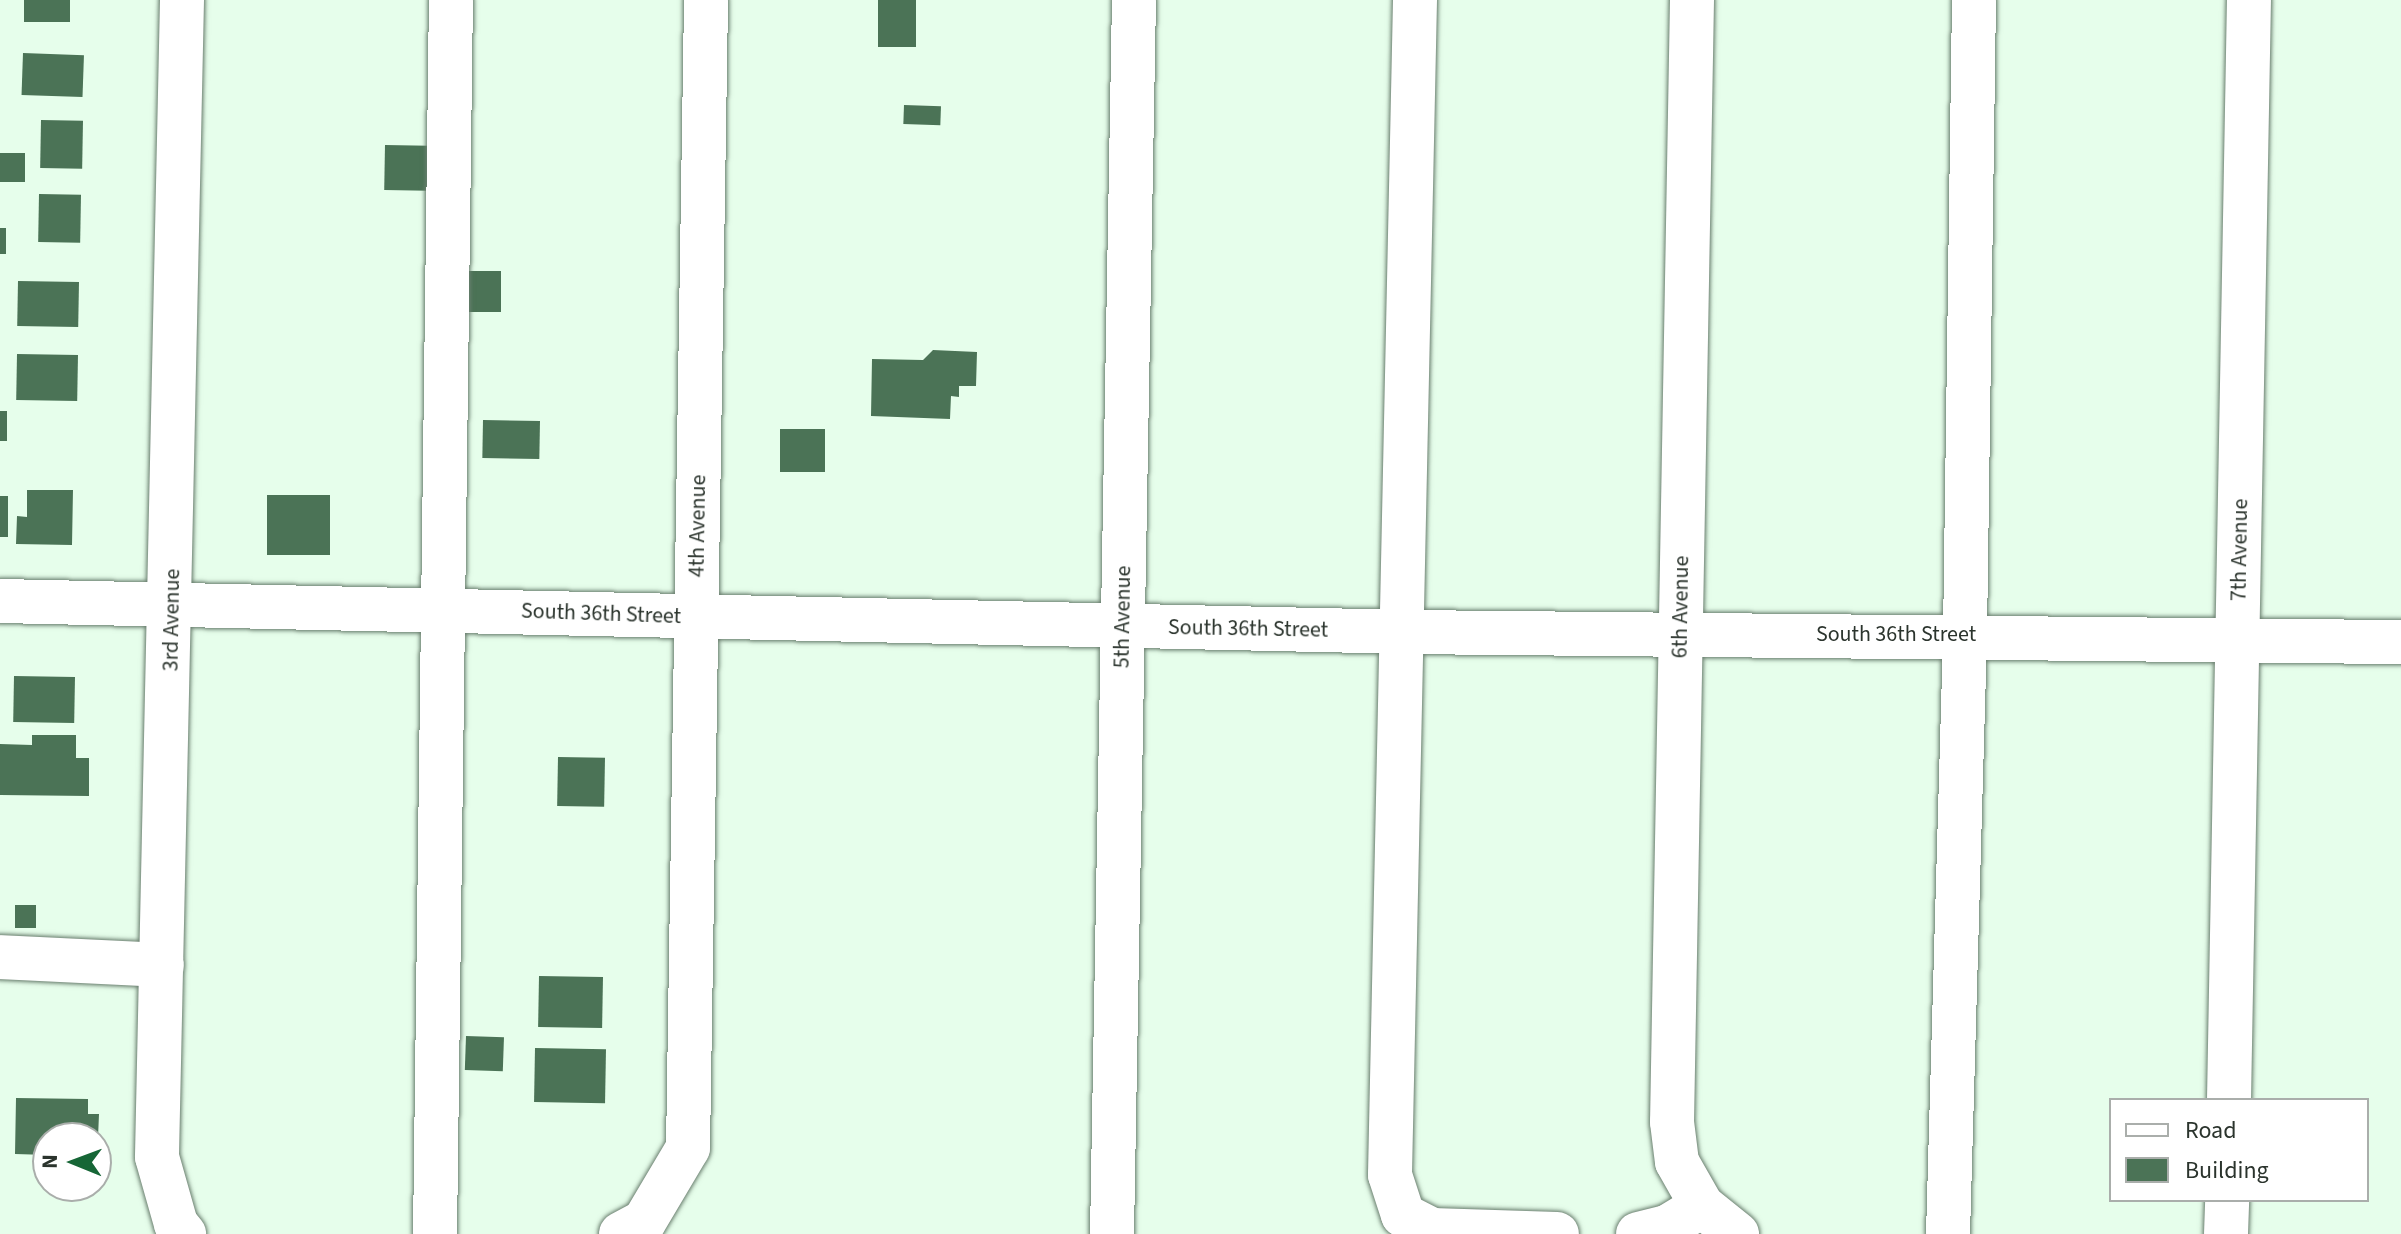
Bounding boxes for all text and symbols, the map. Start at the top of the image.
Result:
street label: 4th Avenue [684,475,712,577]
street label: 7th Avenue [2226,499,2254,601]
street label: 6th Avenue [1667,556,1695,658]
street label: 5th Avenue [1109,566,1137,668]
street label: 3rd Avenue [158,568,186,672]
street label: South 36th Street [520,598,682,630]
street label: South 36th Street [1168,614,1328,644]
street label: South 36th Street [1816,622,1976,648]
legend [2109,1098,2369,1202]
text: Road [2185,1113,2237,1148]
north arrow [32,1122,112,1202]
text: Building [2185,1153,2269,1188]
text: N [34,1154,66,1169]

